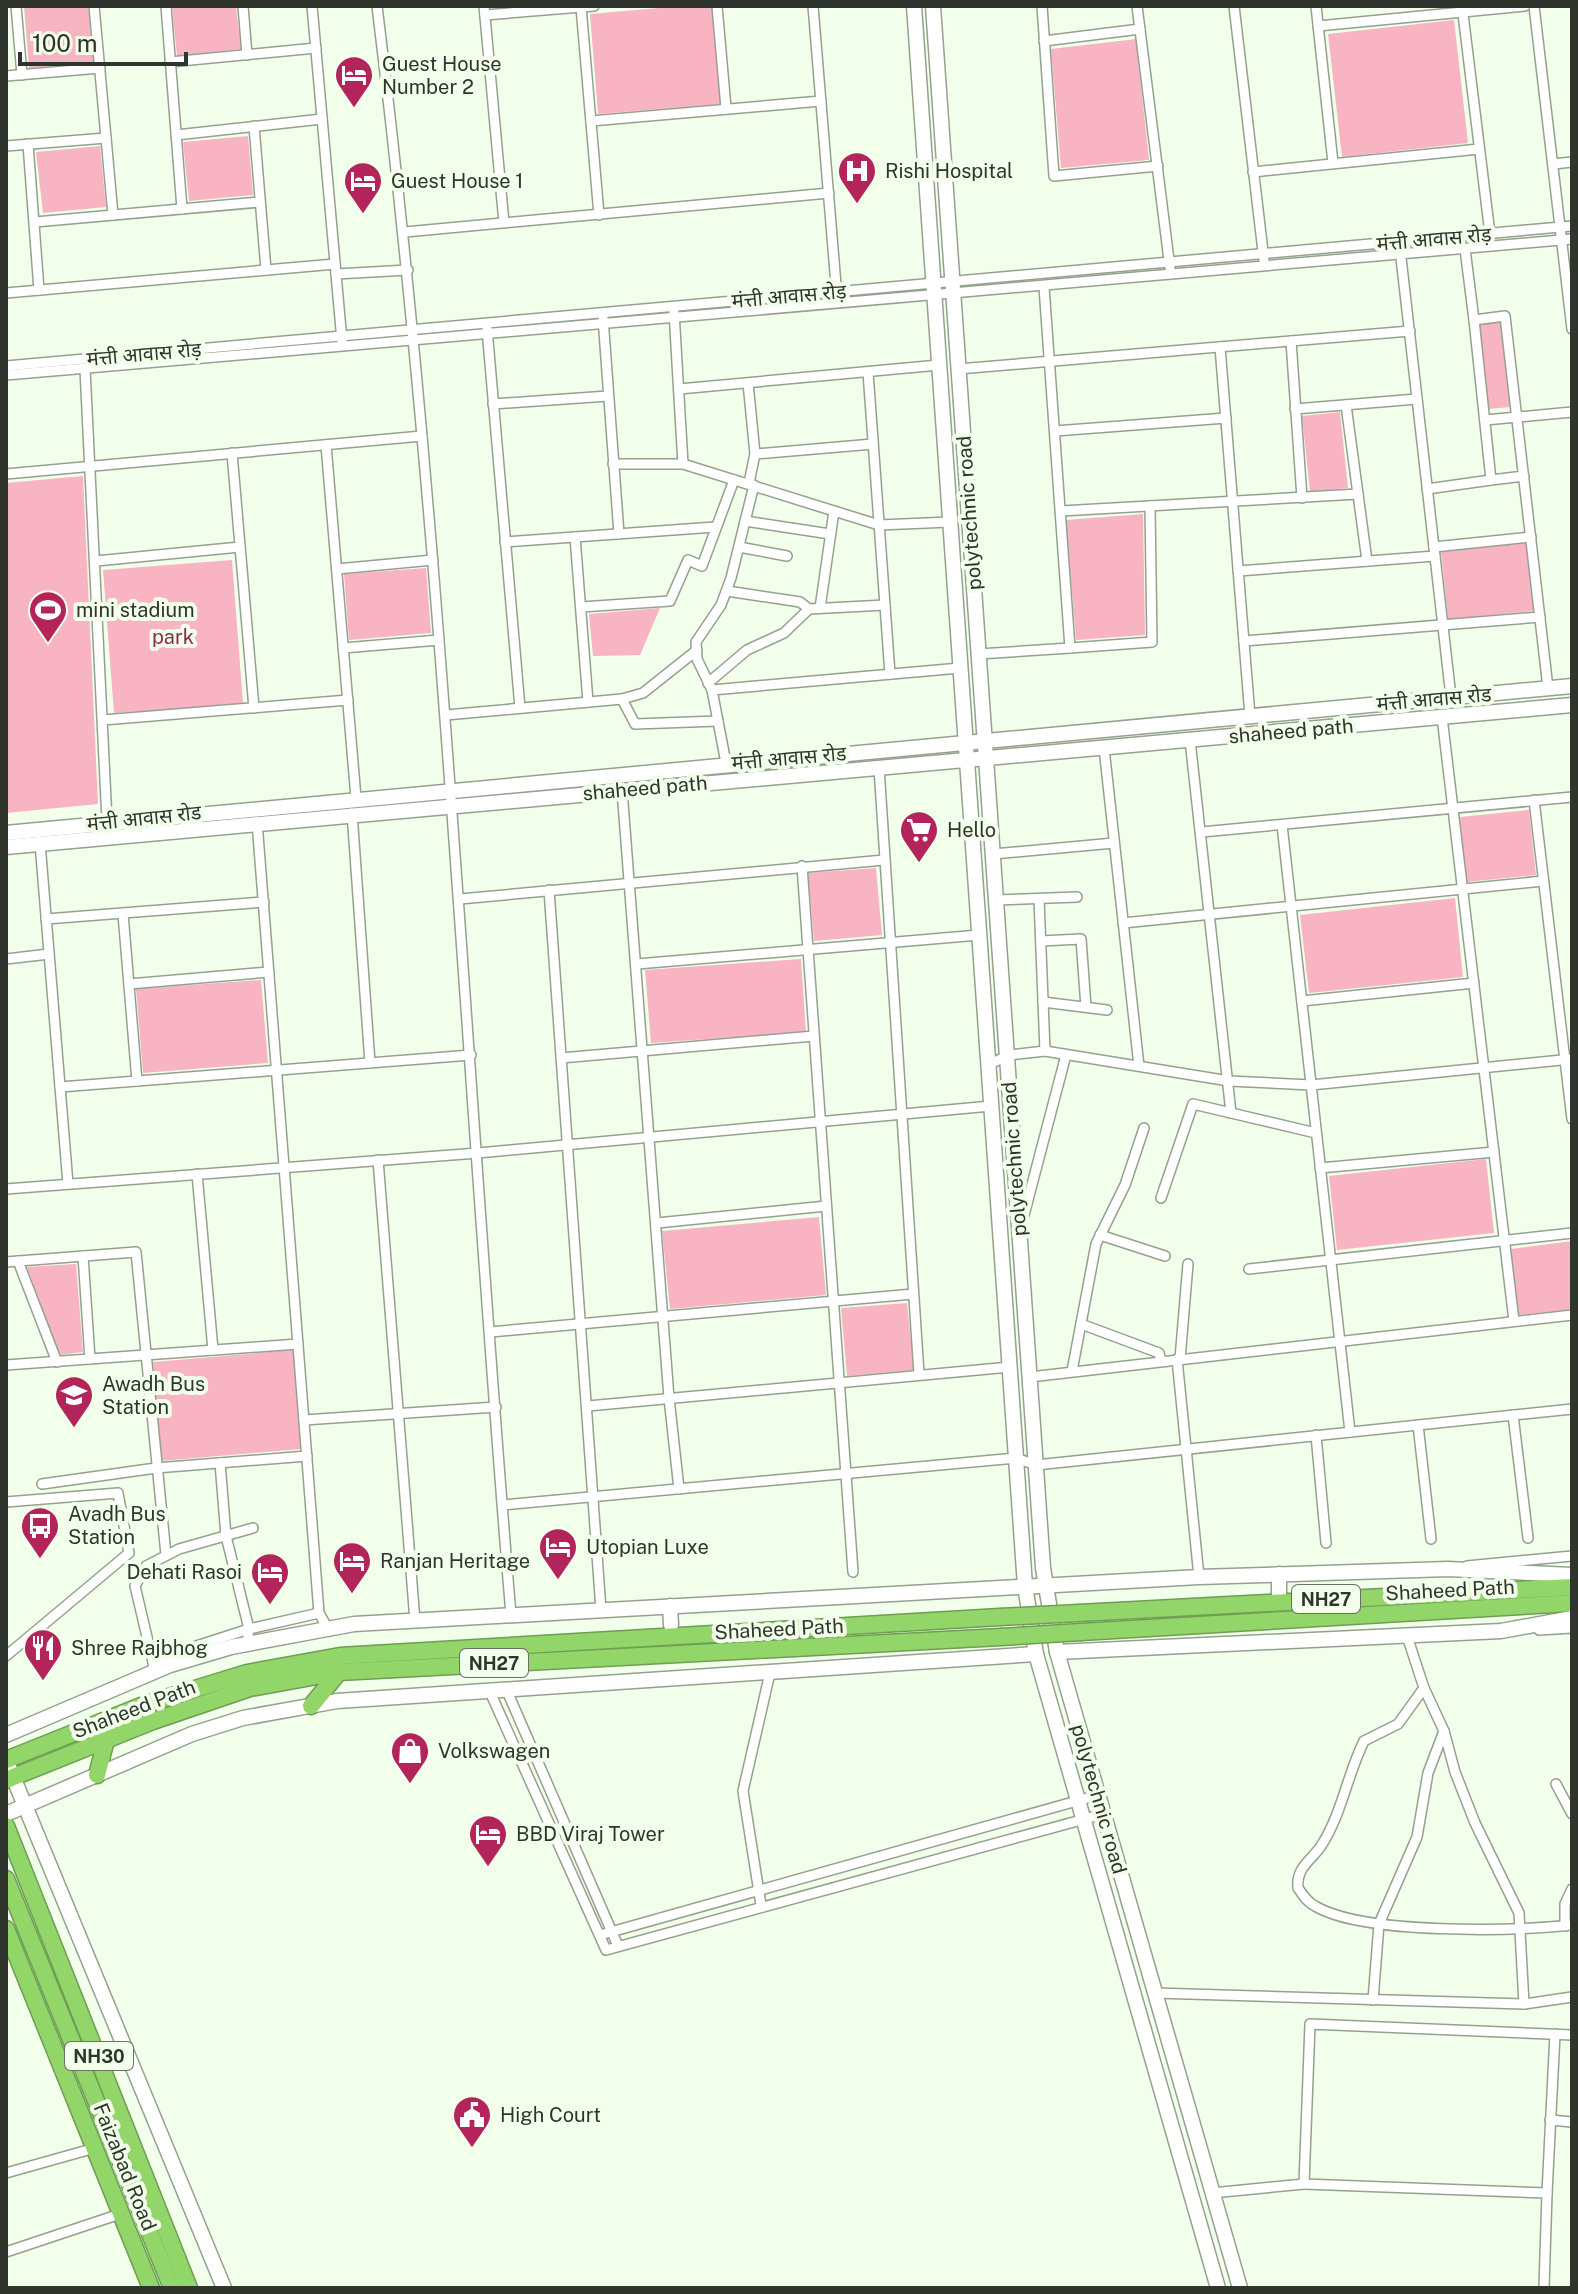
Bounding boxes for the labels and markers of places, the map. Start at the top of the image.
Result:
place label: Guest House Number 2 [382,52,502,99]
hotel icon: Guest House Number 2 [333,54,375,109]
hospital icon: Rishi Hospital [836,150,878,205]
place label: Rishi Hospital [885,159,1013,183]
hotel icon: Guest House 1 [342,160,384,215]
place label: Guest House 1 [391,169,523,193]
sports icon: mini stadium [27,589,69,644]
place label: mini stadium [76,598,194,622]
supermarket icon: Hello [898,809,940,864]
place label: Hello [947,818,996,842]
place label: Awadh Bus Station [102,1372,205,1419]
school or university icon: Awadh Bus Station [53,1374,95,1429]
place label: Avadh Bus Station [68,1502,166,1549]
bus stop icon: Avadh Bus Station [19,1505,61,1560]
hotel icon: Utopian Luxe [537,1526,579,1581]
place label: Utopian Luxe [586,1535,709,1559]
hotel icon: Ranjan Heritage [331,1540,373,1595]
place label: Ranjan Heritage [380,1549,530,1573]
hotel icon: Dehati Rasoi [249,1551,291,1606]
place label: Dehati Rasoi [126,1560,242,1584]
restaurant icon: Shree Rajbhog [22,1627,64,1682]
place label: Shree Rajbhog [71,1636,208,1660]
shop icon: Volkswagen [389,1730,431,1785]
place label: Volkswagen [438,1739,550,1763]
hotel icon: BBD Viraj Tower [467,1813,509,1868]
place label: BBD Viraj Tower [516,1822,665,1846]
public building icon: High Court [451,2094,493,2149]
place label: High Court [500,2103,601,2127]

